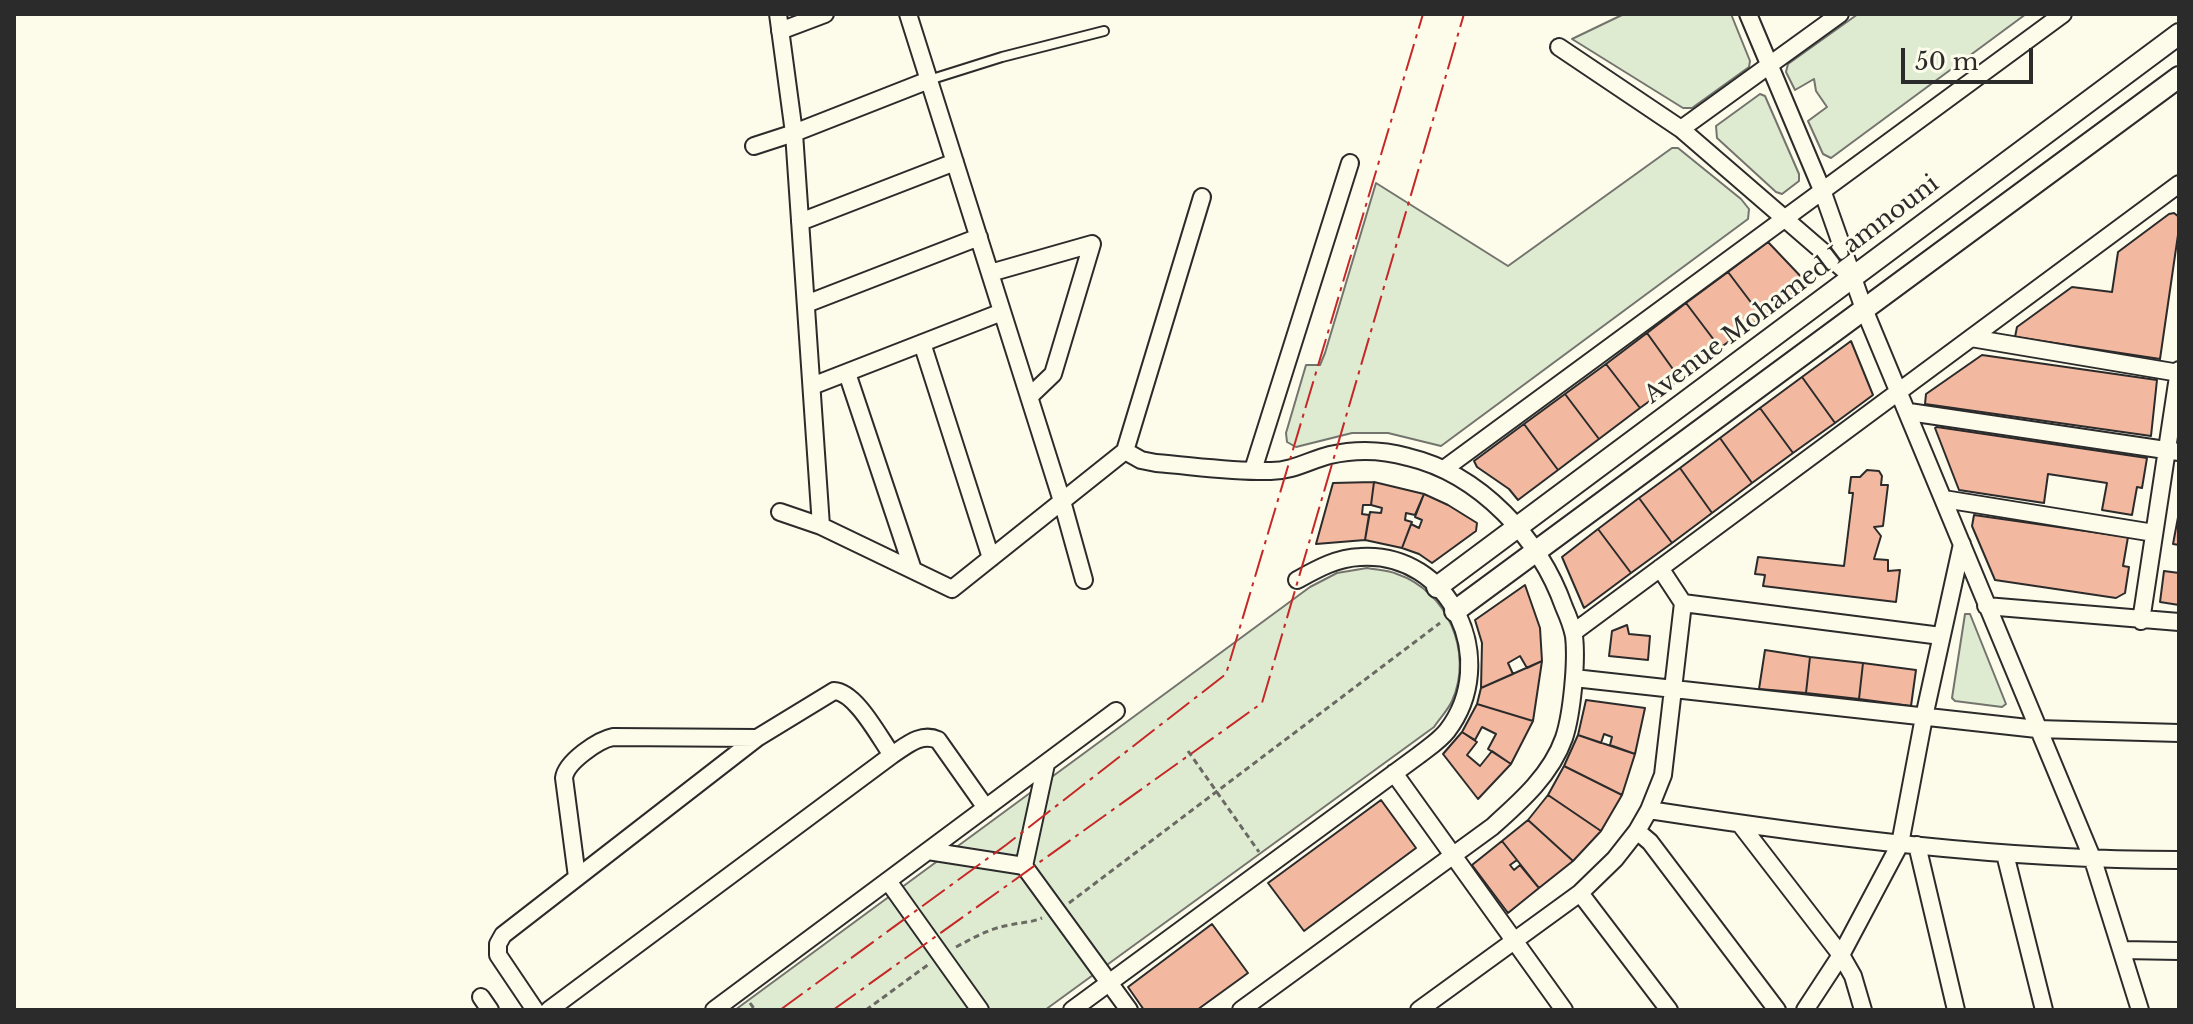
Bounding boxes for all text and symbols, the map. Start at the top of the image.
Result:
scale bar [1905,32,2037,82]
text: 50 m [1915,47,1978,76]
street label: Avenue Mohamed Lamnouni [1639,170,1945,410]

